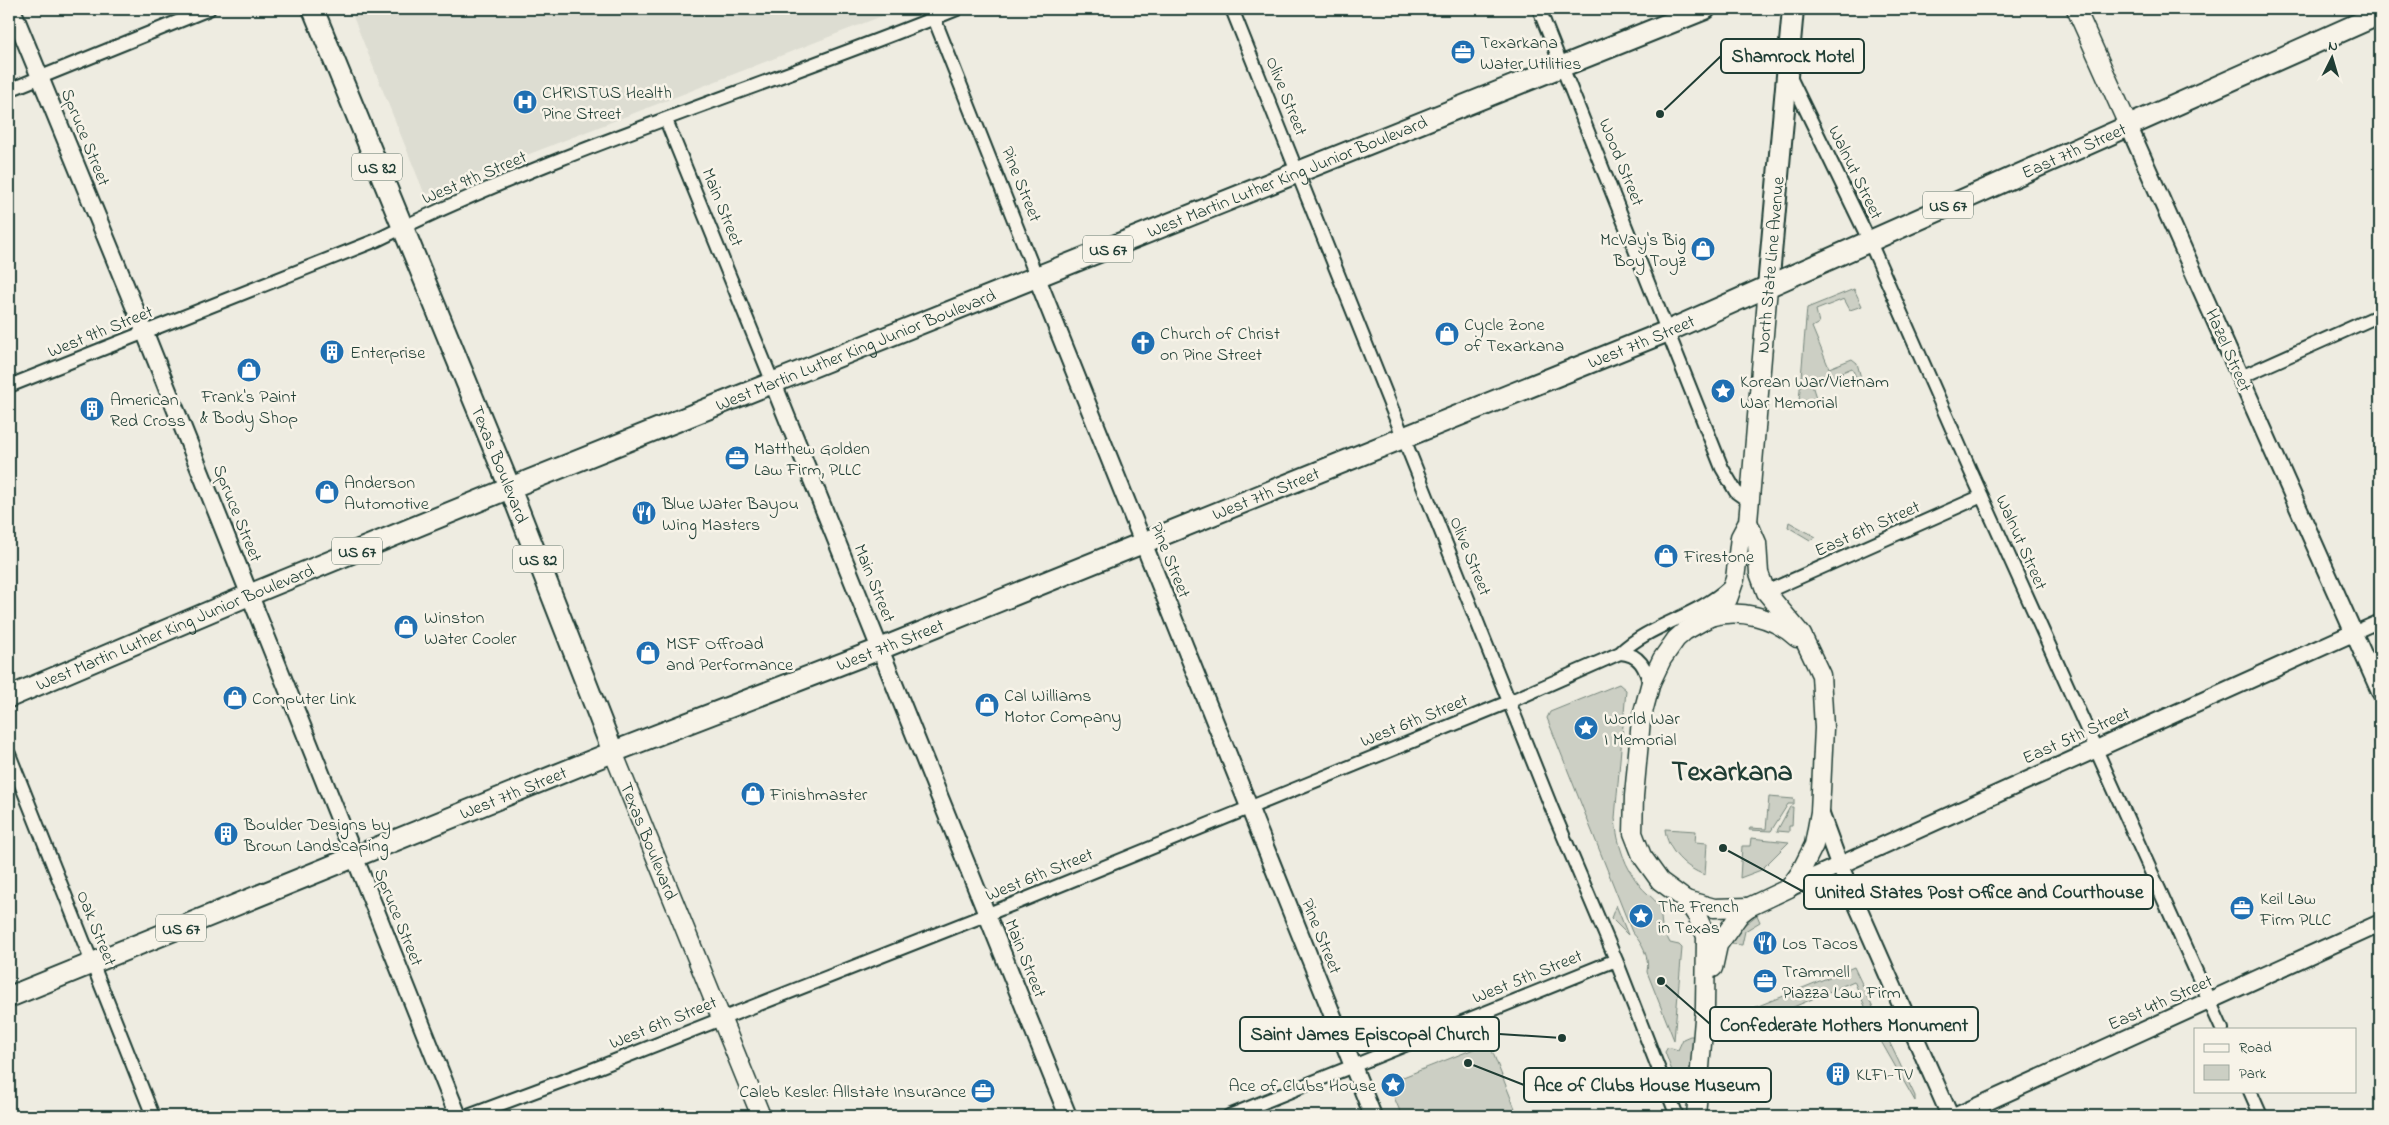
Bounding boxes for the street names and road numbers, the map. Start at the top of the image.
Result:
street label: Olive Street [1257,53,1313,140]
street label: Spruce Street [53,85,116,190]
street label: West Martin Luther King Junior Boulevard [1144,111,1432,246]
street label: Wood Street [1591,115,1650,211]
street label: East 7th Street [2018,117,2131,187]
street label: Walnut Street [1820,121,1888,224]
street label: Pine Street [993,143,1047,226]
street label: West 9th Street [418,145,531,213]
road number: US 82 [352,154,402,180]
street label: Main Street [694,165,749,251]
street label: North State Line Avenue [1751,175,1793,355]
road number: US 67 [1923,192,1973,218]
road number: US 67 [1083,235,1133,262]
street label: West Martin Luther King Junior Boulevard [712,284,1000,419]
street label: West 9th Street [44,300,157,366]
street label: Hazel Street [2197,305,2257,397]
street label: West 7th Street [1585,310,1700,377]
street label: Texas Boulevard [462,402,534,528]
street label: Spruce Street [205,461,268,566]
street label: West 7th Street [1209,462,1324,529]
street label: Walnut Street [1988,491,2053,595]
street label: East 6th Street [1811,495,1925,565]
street label: Olive Street [1441,513,1497,600]
street label: Pine Street [1142,519,1196,602]
road number: US 67 [332,538,382,564]
street label: Main Street [846,541,901,627]
road number: US 82 [513,546,563,572]
street label: West Martin Luther King Junior Boulevard [32,559,319,699]
street label: West 7th Street [833,613,949,679]
street label: West 6th Street [1357,688,1473,755]
street label: East 5th Street [2019,702,2135,772]
street label: West 7th Street [456,761,571,828]
street label: Texas Boulevard [612,779,683,905]
street label: West 6th Street [982,842,1098,909]
street label: Spruce Street [366,865,429,970]
street label: Oak Street [68,887,122,970]
street label: Pine Street [1293,895,1347,978]
road number: US 67 [156,914,206,941]
street label: Main Street [997,916,1052,1002]
street label: West 5th Street [1469,944,1587,1012]
street label: East 4th Street [2104,969,2217,1039]
street label: West 6th Street [606,990,722,1057]

